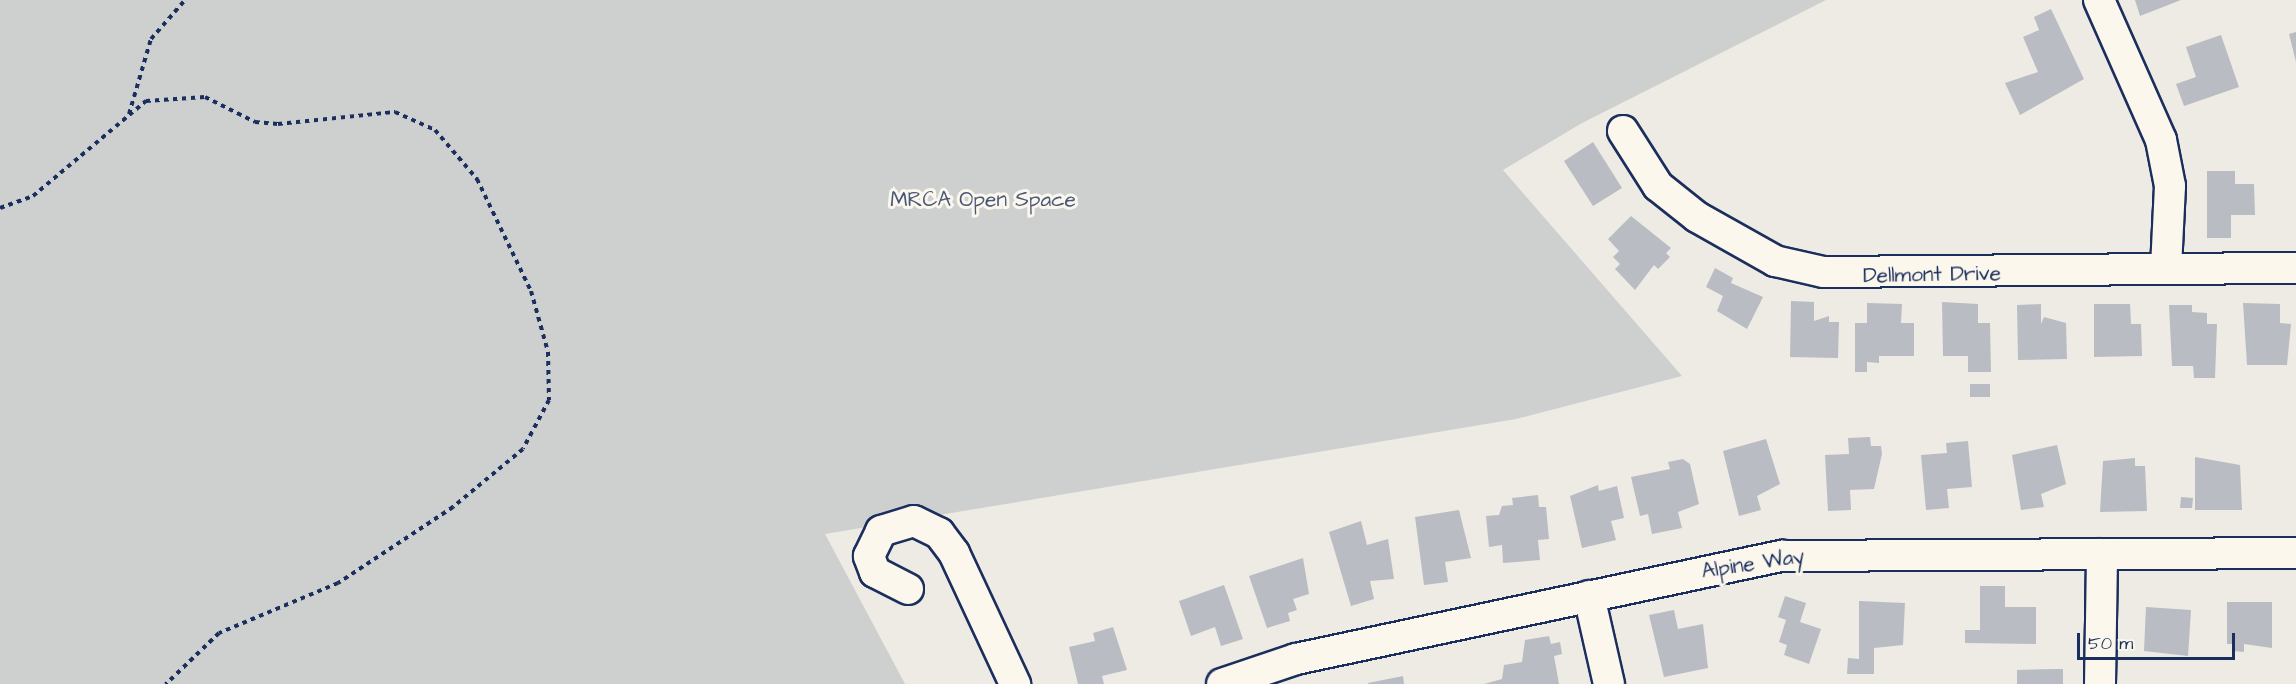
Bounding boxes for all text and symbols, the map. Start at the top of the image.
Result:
park label: MRCA Open Space [890,187,1076,213]
street label: Dellmont Drive [1863,261,2001,289]
street label: Alpine Way [1700,543,1806,585]
scale bar [2080,621,2238,659]
text: 50 m [2088,631,2133,656]

